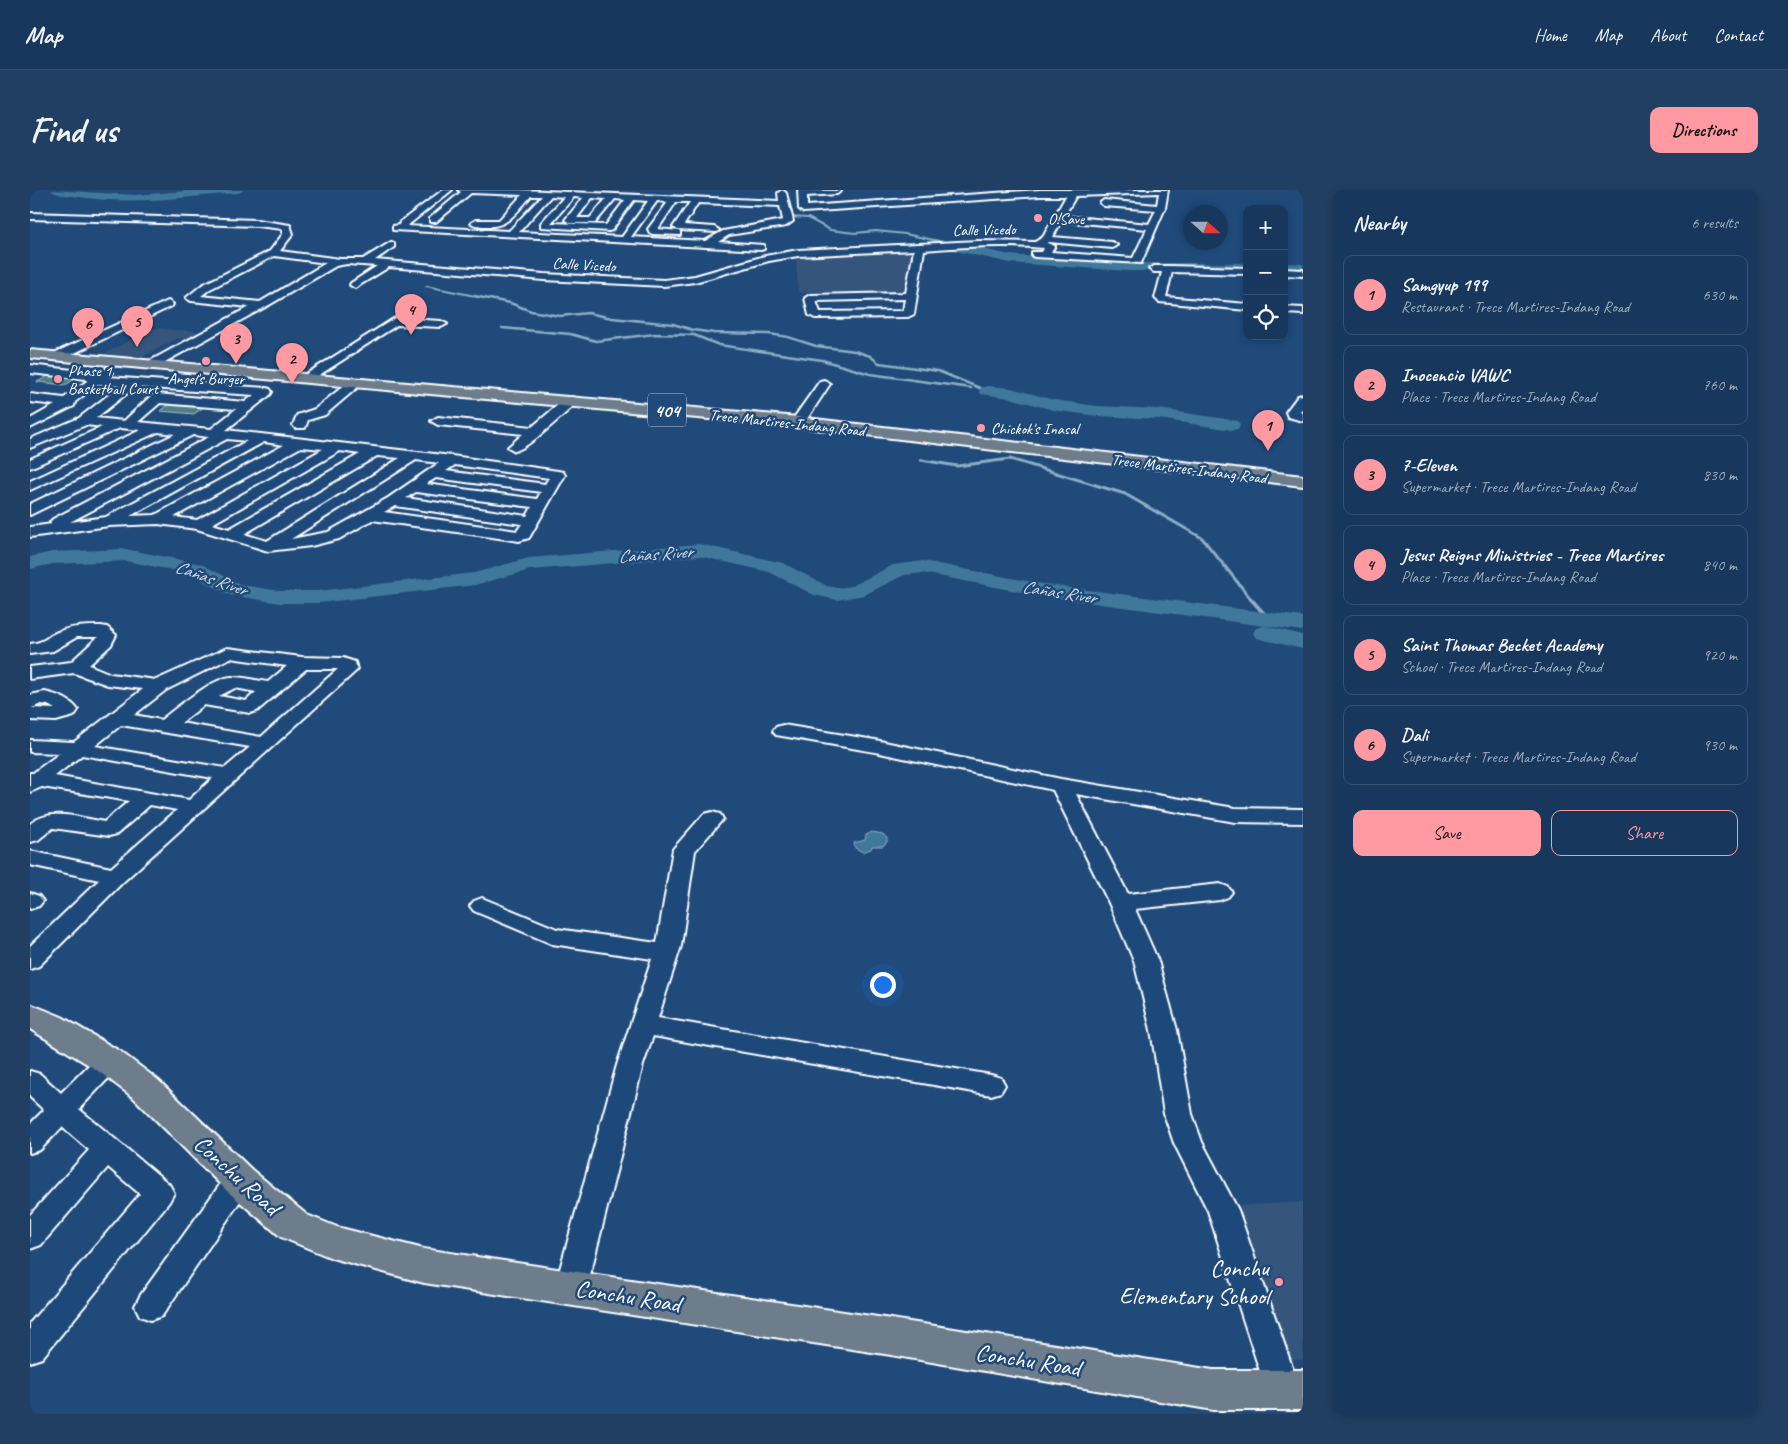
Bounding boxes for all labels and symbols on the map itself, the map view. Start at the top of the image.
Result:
north arrow [1183,205,1228,250]
place label: O!Save [1048,209,1086,229]
marker: O!Save [1032,212,1044,224]
street label: Calle Vicedo [952,219,1018,241]
street label: Calle Vicedo [552,253,618,277]
pin: 4 [395,294,427,335]
pin: 5 [121,306,153,347]
pin: 6 [72,308,104,349]
pin: 3 [220,323,252,364]
pin: 2 [276,343,308,384]
marker: Angel's Burger [200,355,212,367]
place label: Phase 1 Basketball Court [68,361,160,399]
place label: Angel's Burger [168,369,246,389]
marker: Phase 1 Basketball Court [52,373,64,385]
road number: 404 [648,394,686,426]
street label: Trece Martires-Indang Road [708,405,868,441]
pin: 1 [1252,410,1284,451]
place label: Chickok's Inasal [991,419,1082,439]
marker: Chickok's Inasal [975,422,987,434]
street label: Trece Martires-Indang Road [1110,450,1270,489]
water label: Cañas River [617,540,696,568]
water label: Cañas River [172,556,253,602]
water label: Cañas River [1021,575,1101,609]
your location [870,972,896,998]
street label: Conchu Road [188,1129,289,1224]
place label: Conchu Elementary School [1119,1253,1273,1311]
street label: Conchu Road [573,1273,686,1320]
marker: Conchu Elementary School [1273,1276,1285,1288]
street label: Conchu Road [973,1337,1086,1384]

